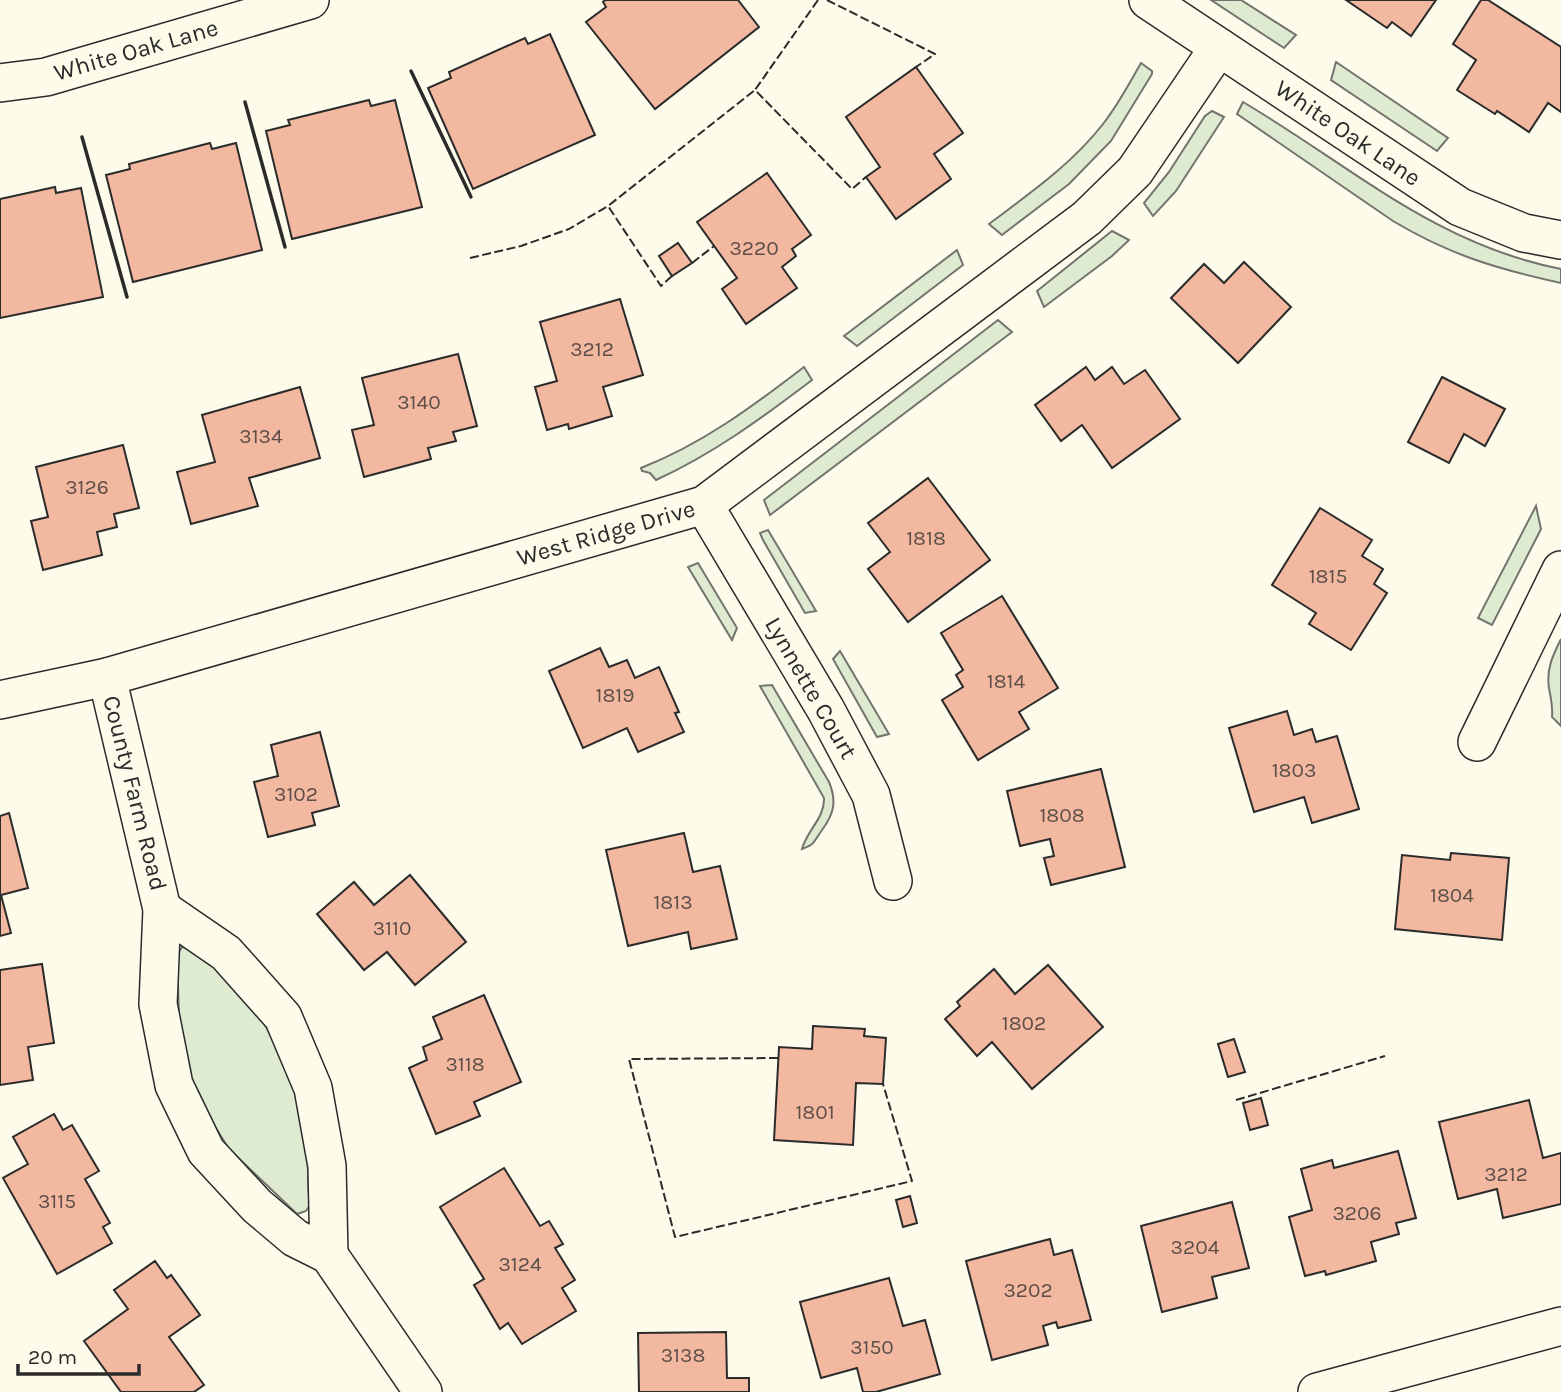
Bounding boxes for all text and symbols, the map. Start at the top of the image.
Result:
street label: White Oak Lane [51,13,221,87]
street label: White Oak Lane [1270,74,1426,192]
house number: 3220 [729,236,779,260]
house number: 3212 [570,337,614,361]
house number: 3140 [397,390,441,414]
house number: 3134 [239,424,283,448]
house number: 3126 [65,475,109,499]
street label: West Ridge Drive [514,494,698,572]
house number: 1818 [906,526,946,550]
house number: 1815 [1309,564,1347,588]
street label: Lynnette Court [759,612,863,764]
house number: 1814 [987,669,1026,693]
house number: 1819 [596,683,634,707]
street label: County Farm Road [97,693,173,893]
house number: 1803 [1272,758,1316,782]
house number: 3102 [274,782,318,806]
house number: 1808 [1039,803,1085,827]
house number: 1804 [1430,883,1474,907]
house number: 1813 [653,890,693,914]
house number: 3110 [373,916,411,940]
house number: 1802 [1002,1011,1046,1035]
house number: 3118 [445,1052,485,1076]
house number: 1801 [795,1100,835,1124]
house number: 3212 [1484,1162,1528,1186]
house number: 3115 [38,1189,76,1213]
house number: 3206 [1332,1201,1382,1225]
house number: 3204 [1171,1235,1220,1259]
house number: 3124 [498,1252,542,1276]
house number: 3202 [1003,1278,1053,1302]
scale bar [18,1332,138,1376]
house number: 3150 [850,1335,894,1359]
house number: 3138 [661,1343,705,1367]
text: 20 m [28,1345,77,1369]

